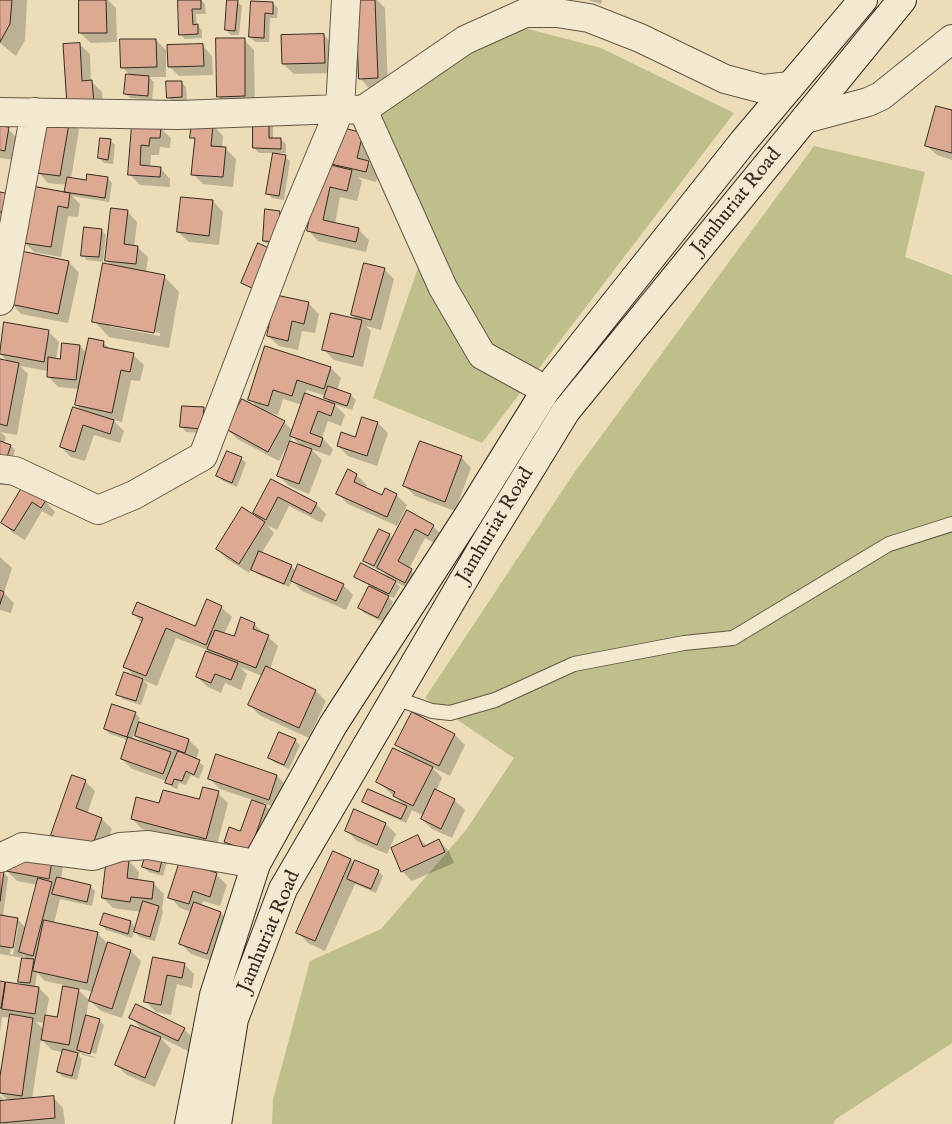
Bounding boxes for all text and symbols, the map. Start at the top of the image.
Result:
street label: Jamhuriat Road [687,144,787,260]
street label: Jamhuriat Road [452,464,540,588]
street label: Jamhuriat Road [233,867,307,997]

